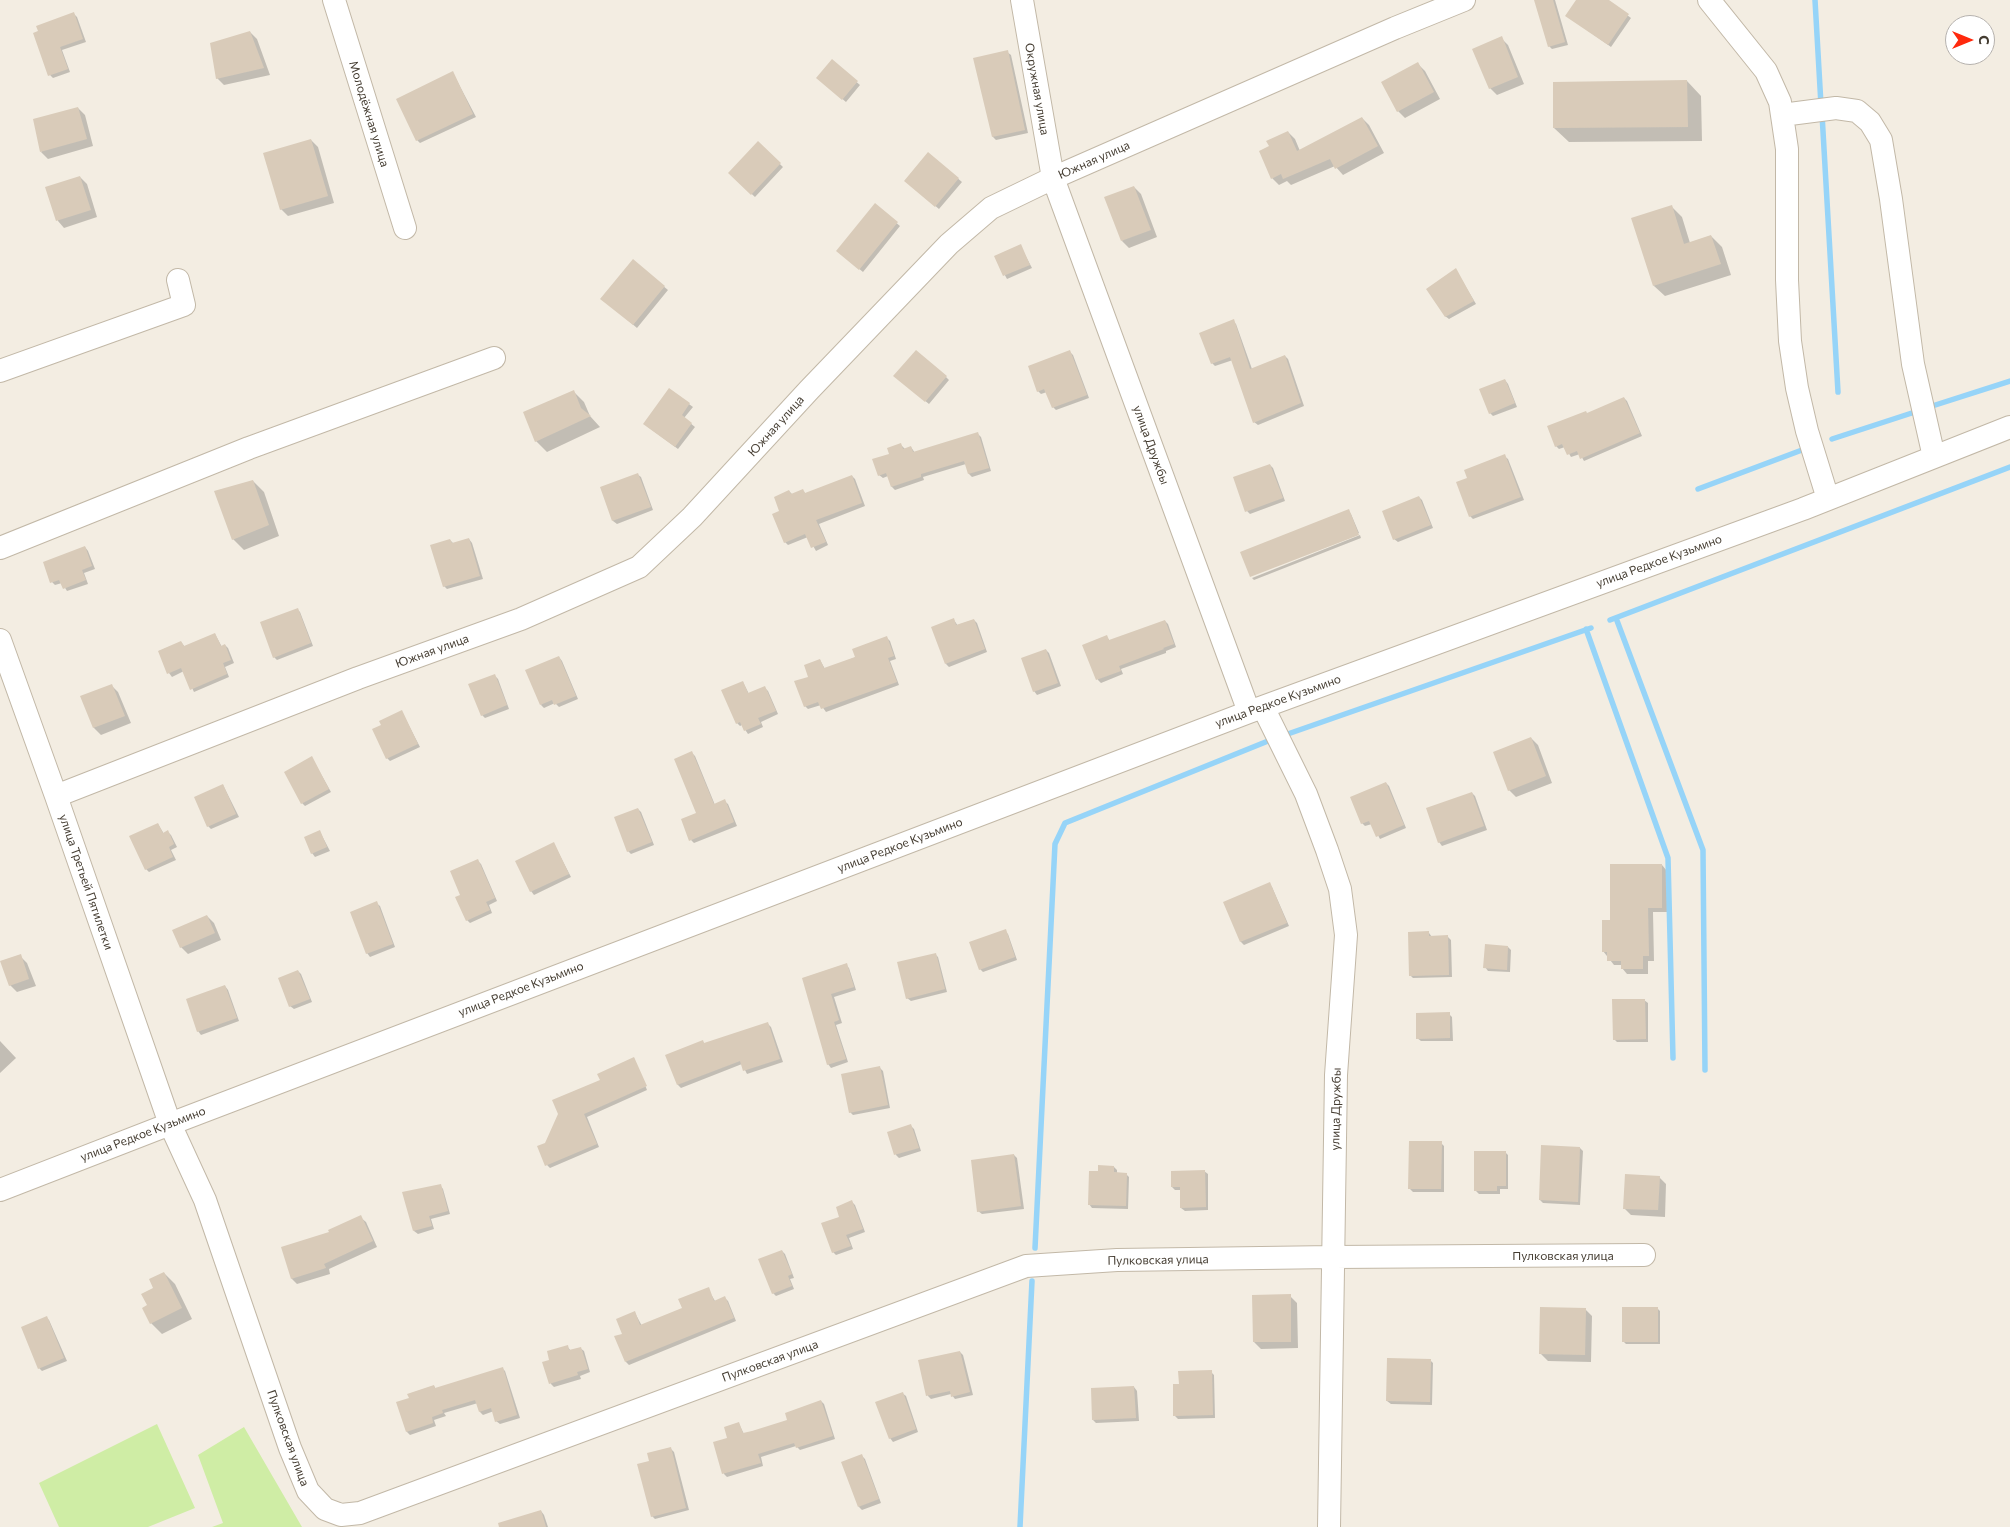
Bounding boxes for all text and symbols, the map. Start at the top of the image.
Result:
north arrow [1945,15,1995,65]
text: С [1976,35,1993,45]
street label: Окружная улица [1022,42,1052,136]
street label: Молодёжная улица [346,59,392,169]
street label: Южная улица [1056,138,1132,182]
street label: Южная улица [745,393,807,459]
street label: улица Дружбы [1130,404,1172,486]
street label: улица Редкое Кузьмино [1594,531,1724,591]
street label: Южная улица [393,631,471,671]
street label: улица Редкое Кузьмино [1213,671,1343,731]
street label: улица Третьей Пятилетки [56,812,116,952]
street label: улица Редкое Кузьмино [835,814,965,876]
street label: улица Редкое Кузьмино [456,958,586,1020]
street label: улица Дружбы [1328,1067,1344,1151]
street label: улица Редкое Кузьмино [78,1103,208,1165]
street label: Пулковская улица [1512,1249,1614,1263]
street label: Пулковская улица [1107,1252,1209,1268]
street label: Пулковская улица [720,1337,820,1385]
street label: Пулковская улица [264,1388,312,1488]

